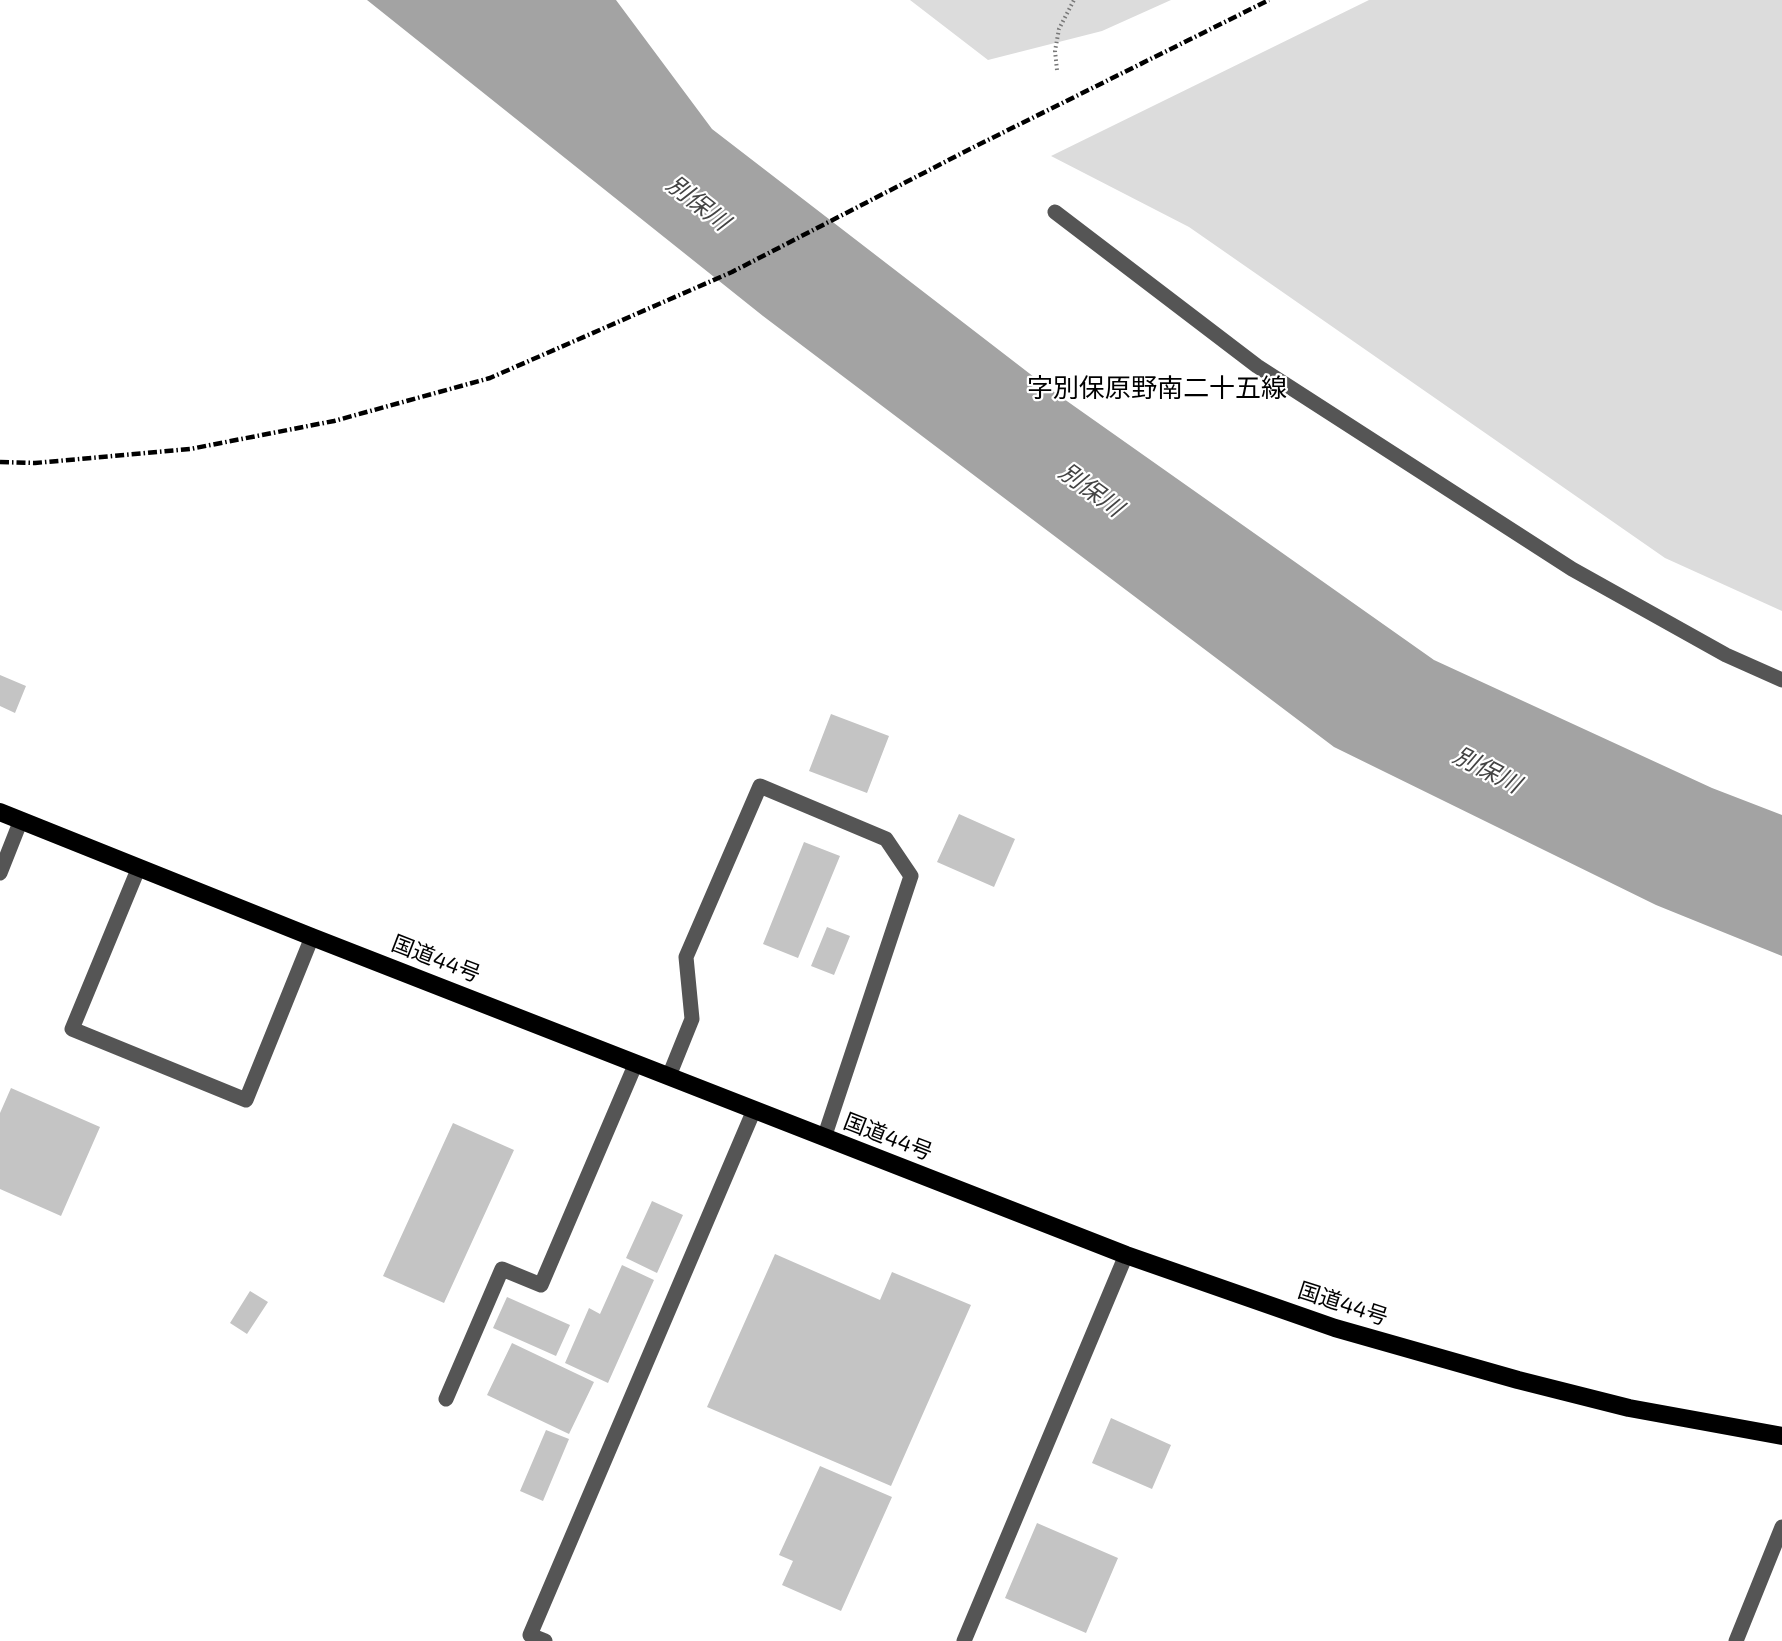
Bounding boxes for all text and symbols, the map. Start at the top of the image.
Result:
water label: 別保川 [661,169,735,237]
district label: 字別保原野南二十五線 [1027,372,1287,404]
water label: 別保川 [1053,457,1129,523]
water label: 別保川 [1448,741,1526,799]
street label: 国道44号 [388,930,484,988]
street label: 国道44号 [840,1108,936,1166]
street label: 国道44号 [1295,1277,1391,1331]

